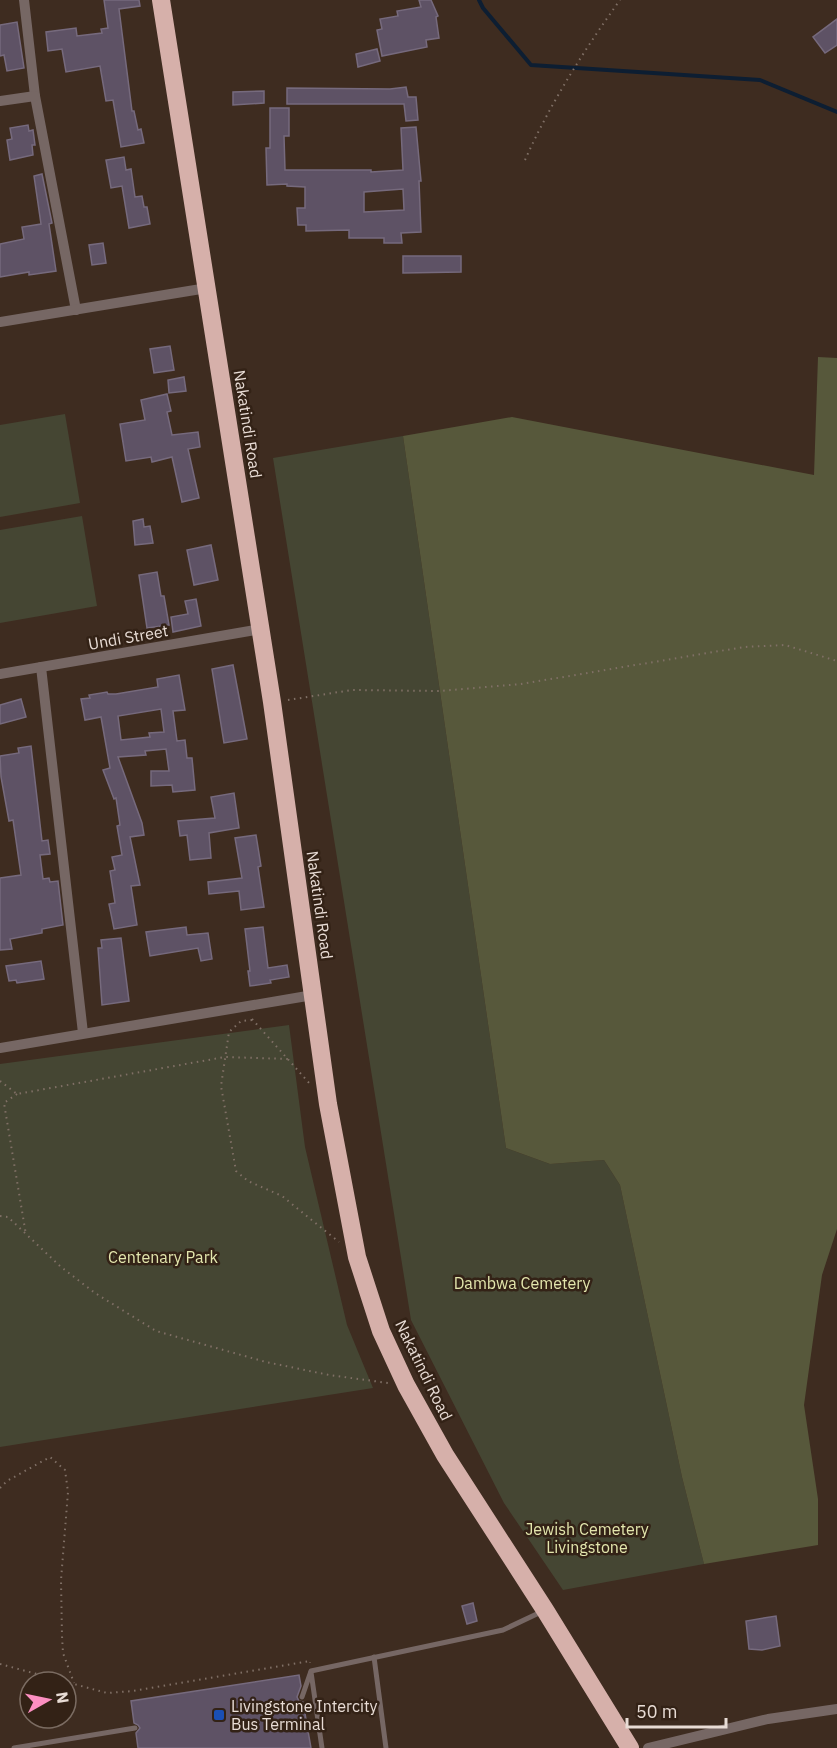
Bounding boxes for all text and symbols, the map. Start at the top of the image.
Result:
street label: Nakatindi Road [230,368,266,480]
street label: Undi Street [86,620,170,654]
street label: Nakatindi Road [302,849,338,961]
park label: Centenary Park [108,1247,219,1267]
park label: Dambwa Cemetery [454,1273,590,1293]
street label: Nakatindi Road [391,1316,457,1424]
park label: Jewish Cemetery Livingstone [525,1519,649,1557]
north arrow [18,1670,78,1730]
text: N [52,1690,74,1705]
scale bar [627,1691,726,1729]
place label: Livingstone Intercity Bus Terminal [231,1696,378,1734]
text: 50 m [636,1700,678,1723]
marker: Livingstone Intercity Bus Terminal [212,1708,226,1722]

